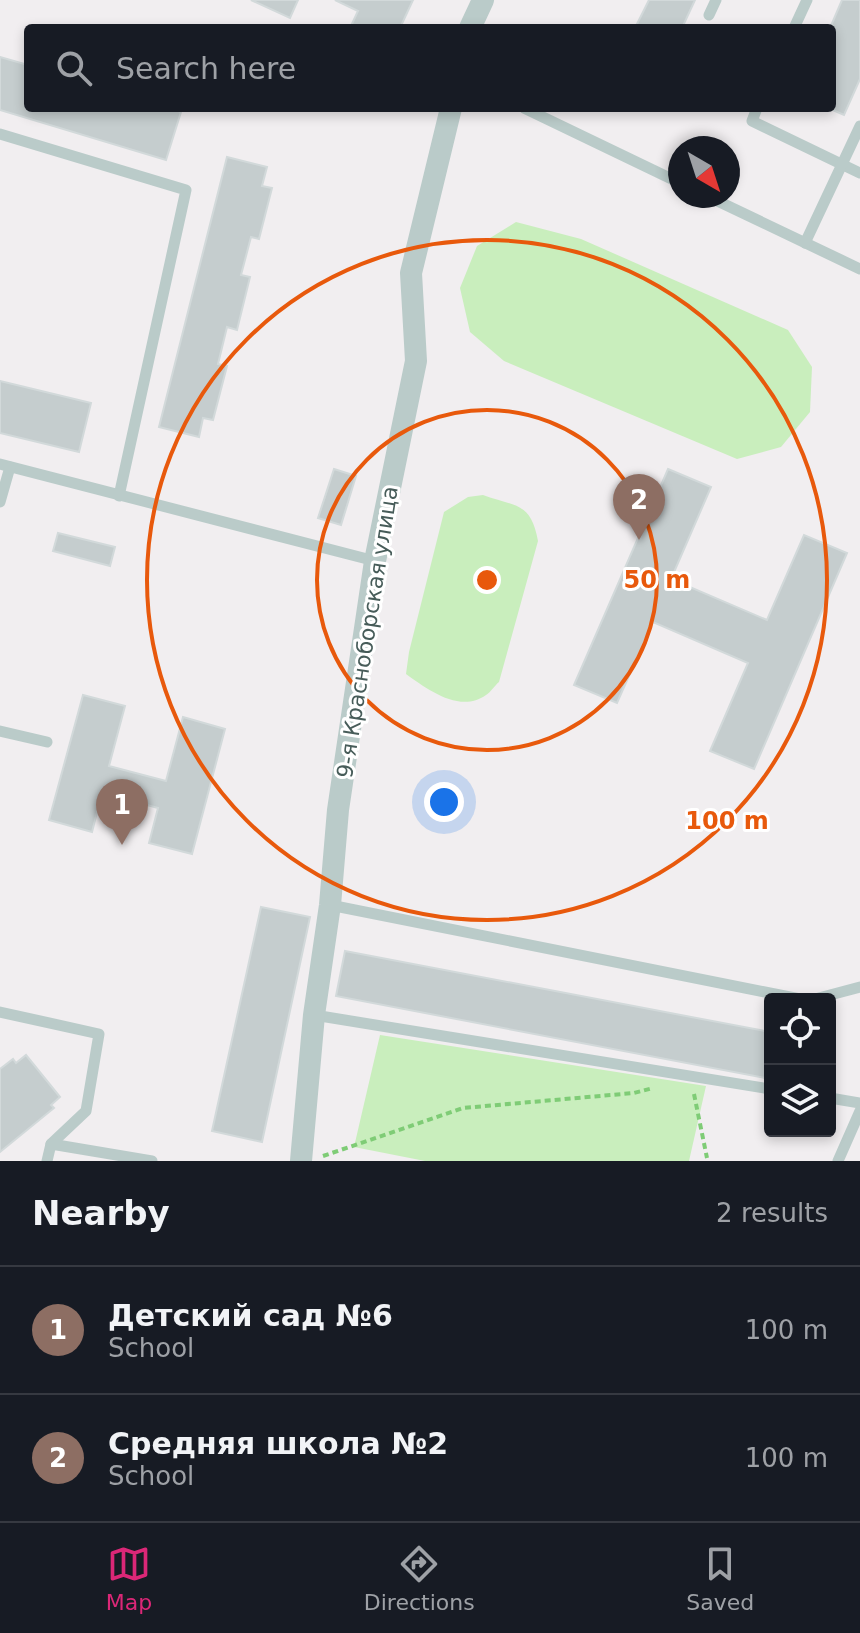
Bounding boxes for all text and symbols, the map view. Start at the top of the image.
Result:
search box [24,24,836,112]
icon: search [52,46,96,90]
text: Search here [116,51,296,86]
north arrow [668,136,740,208]
pin: 2 [613,474,665,540]
street label: 9-я Красноборская улица [332,484,403,780]
centre of rings [473,566,501,594]
text: 50 m [624,566,690,594]
pin: 1 [96,779,148,845]
your location [424,782,464,822]
text: 100 m [685,807,769,835]
map controls [764,993,836,1137]
button: locate [764,993,836,1065]
button: layers [764,1065,836,1137]
text: Nearby [32,1193,170,1233]
text: 2 results [716,1198,828,1228]
text: Детский сад №6 [108,1298,393,1333]
text: 1 [49,1315,67,1345]
text: 100 m [745,1315,828,1345]
text: School [108,1333,194,1363]
text: Средняя школа №2 [108,1426,448,1461]
text: 2 [49,1443,67,1473]
text: 100 m [745,1443,828,1473]
text: School [108,1461,194,1491]
tab: Map [106,1542,152,1615]
tab: Directions [364,1542,475,1615]
tab: Saved [686,1542,754,1615]

